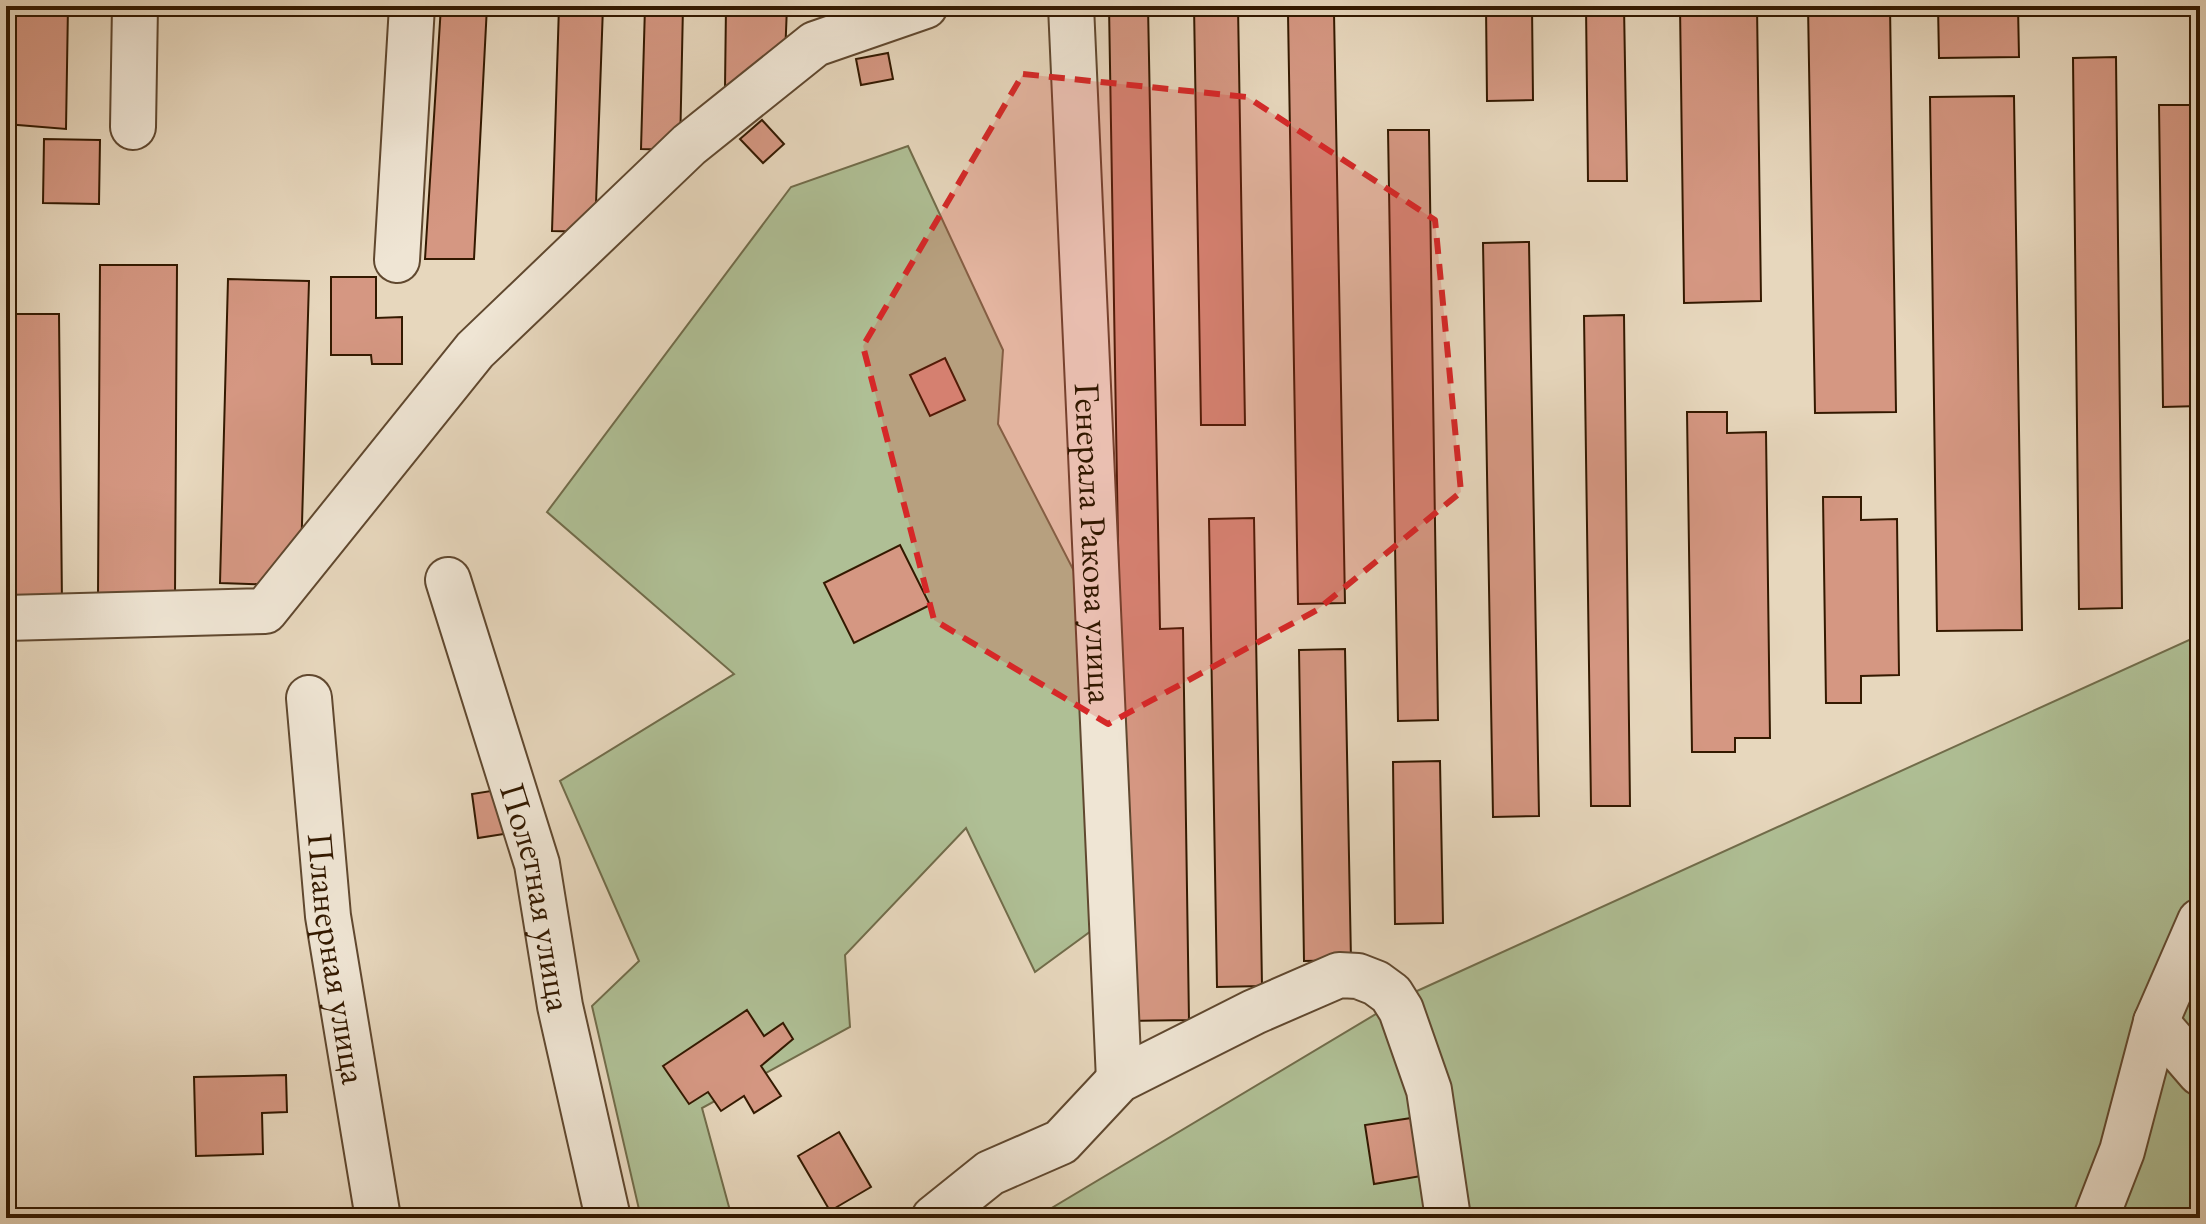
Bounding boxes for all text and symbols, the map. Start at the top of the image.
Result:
street label: Генерала Ракова улица [1064,382,1126,706]
street label: Полетная улица [489,777,584,1016]
street label: Планерная улица [297,831,379,1088]

